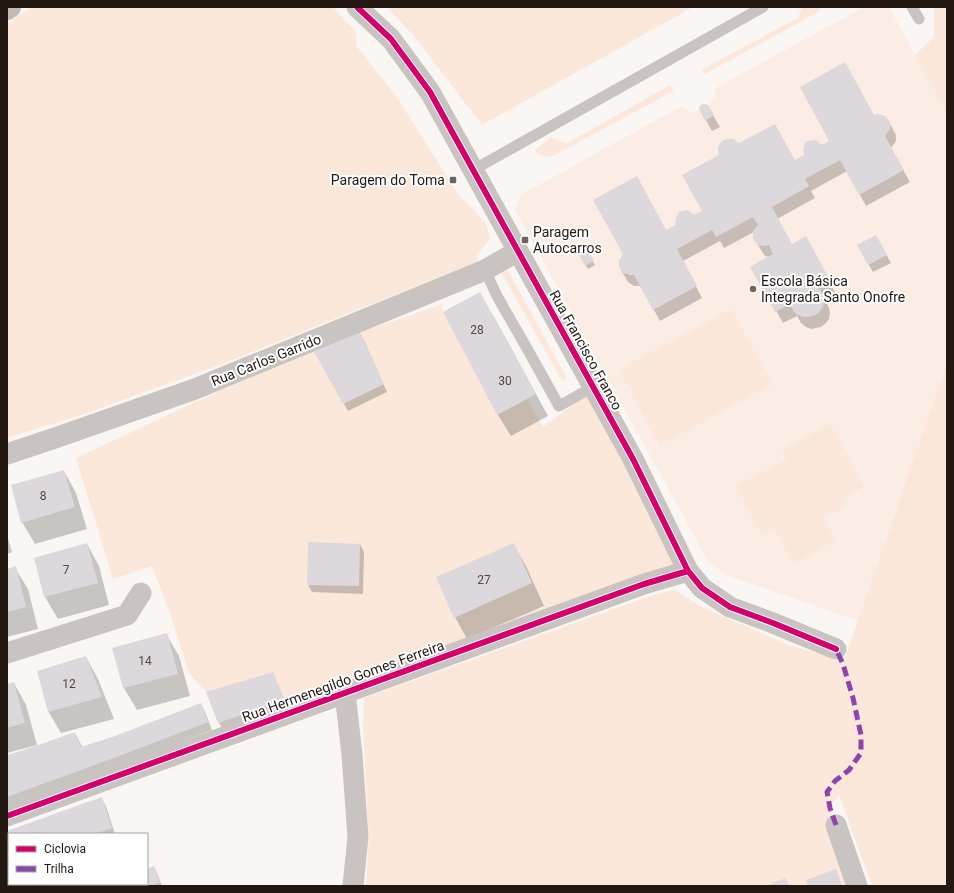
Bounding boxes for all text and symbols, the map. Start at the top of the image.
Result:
place label: Paragem do Toma [331,172,445,188]
marker: Paragem do Toma [448,175,458,185]
place label: Paragem Autocarros [533,224,602,256]
marker: Paragem Autocarros [520,235,530,245]
place label: Escola Básica Integrada Santo Onofre [761,273,905,305]
marker: Escola Básica Integrada Santo Onofre [748,284,758,294]
street label: Rua Francisco Franco [546,287,626,413]
house number: 28 [470,323,484,337]
street label: Rua Carlos Garrido [209,331,323,389]
house number: 30 [498,374,512,388]
house number: 8 [40,489,47,503]
house number: 7 [63,563,70,577]
house number: 27 [477,573,491,587]
street label: Rua Hermenegildo Gomes Ferreira [240,637,446,725]
house number: 14 [138,654,152,668]
house number: 12 [62,677,76,691]
legend [8,833,148,885]
text: Ciclovia [44,842,86,856]
text: Trilha [44,862,74,876]

